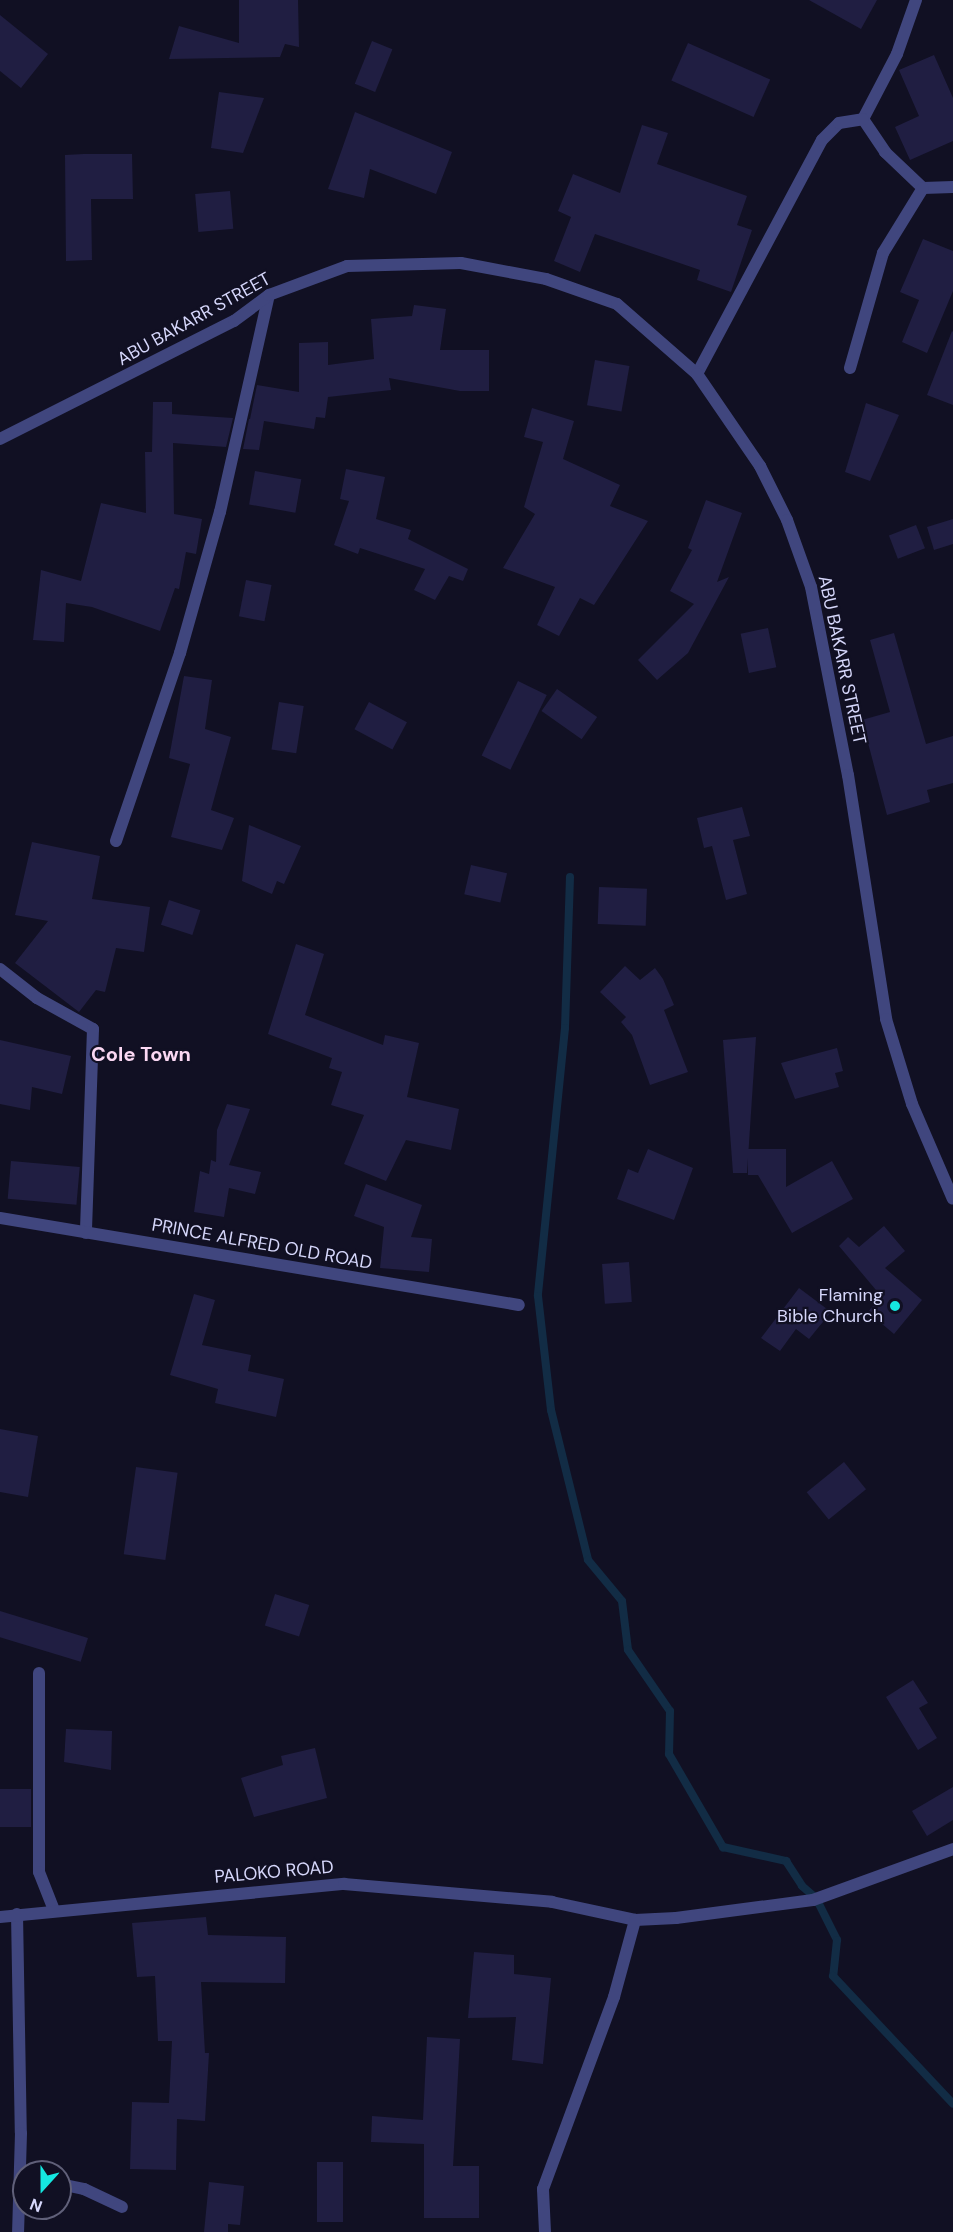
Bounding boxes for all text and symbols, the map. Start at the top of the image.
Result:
street label: ABU BAKARR STREET [114,268,274,370]
street label: ABU BAKARR STREET [814,574,870,746]
district label: Cole Town [91,1042,191,1066]
street label: PRINCE ALFRED OLD ROAD [150,1214,374,1274]
place label: Flaming Bible Church [777,1285,883,1328]
marker: Flaming Bible Church [888,1299,902,1313]
street label: PALOKO ROAD [213,1856,335,1888]
north arrow [12,2160,72,2220]
text: N [27,2194,45,2217]

